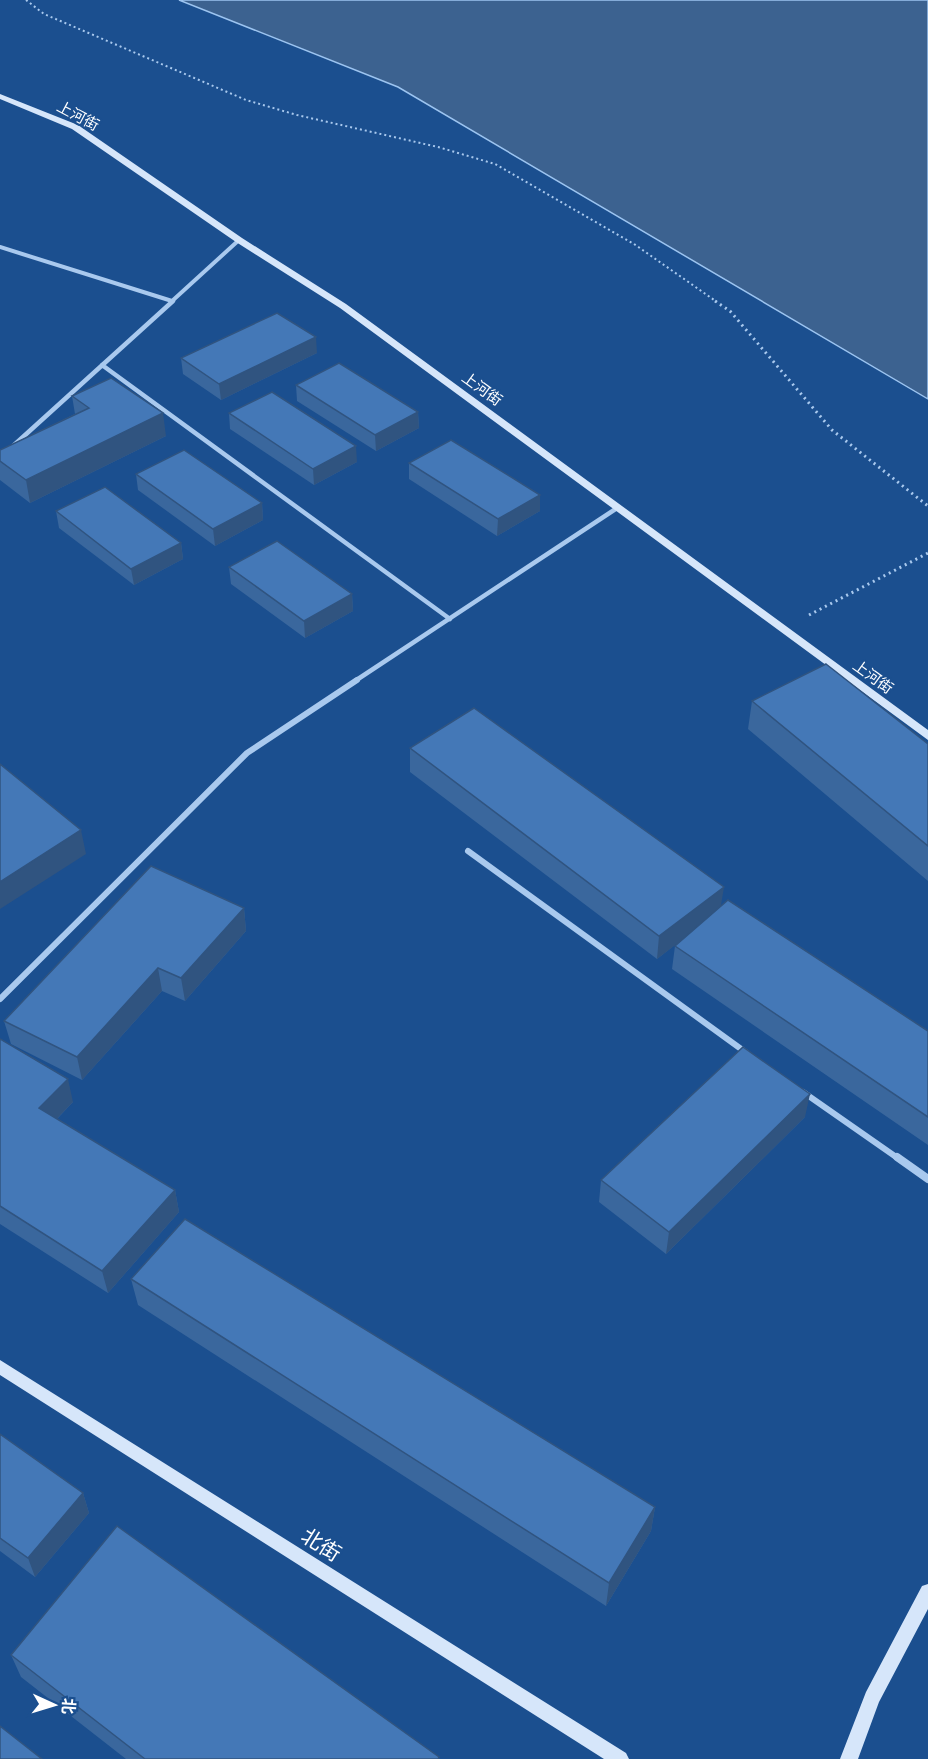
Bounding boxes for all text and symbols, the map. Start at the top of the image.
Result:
street label: 上河街 [54,97,102,134]
street label: 上河街 [459,368,505,409]
street label: 上河街 [850,656,896,697]
street label: 北街 [297,1524,345,1565]
north arrow [24,1675,84,1735]
text: 北 [59,1697,78,1715]

